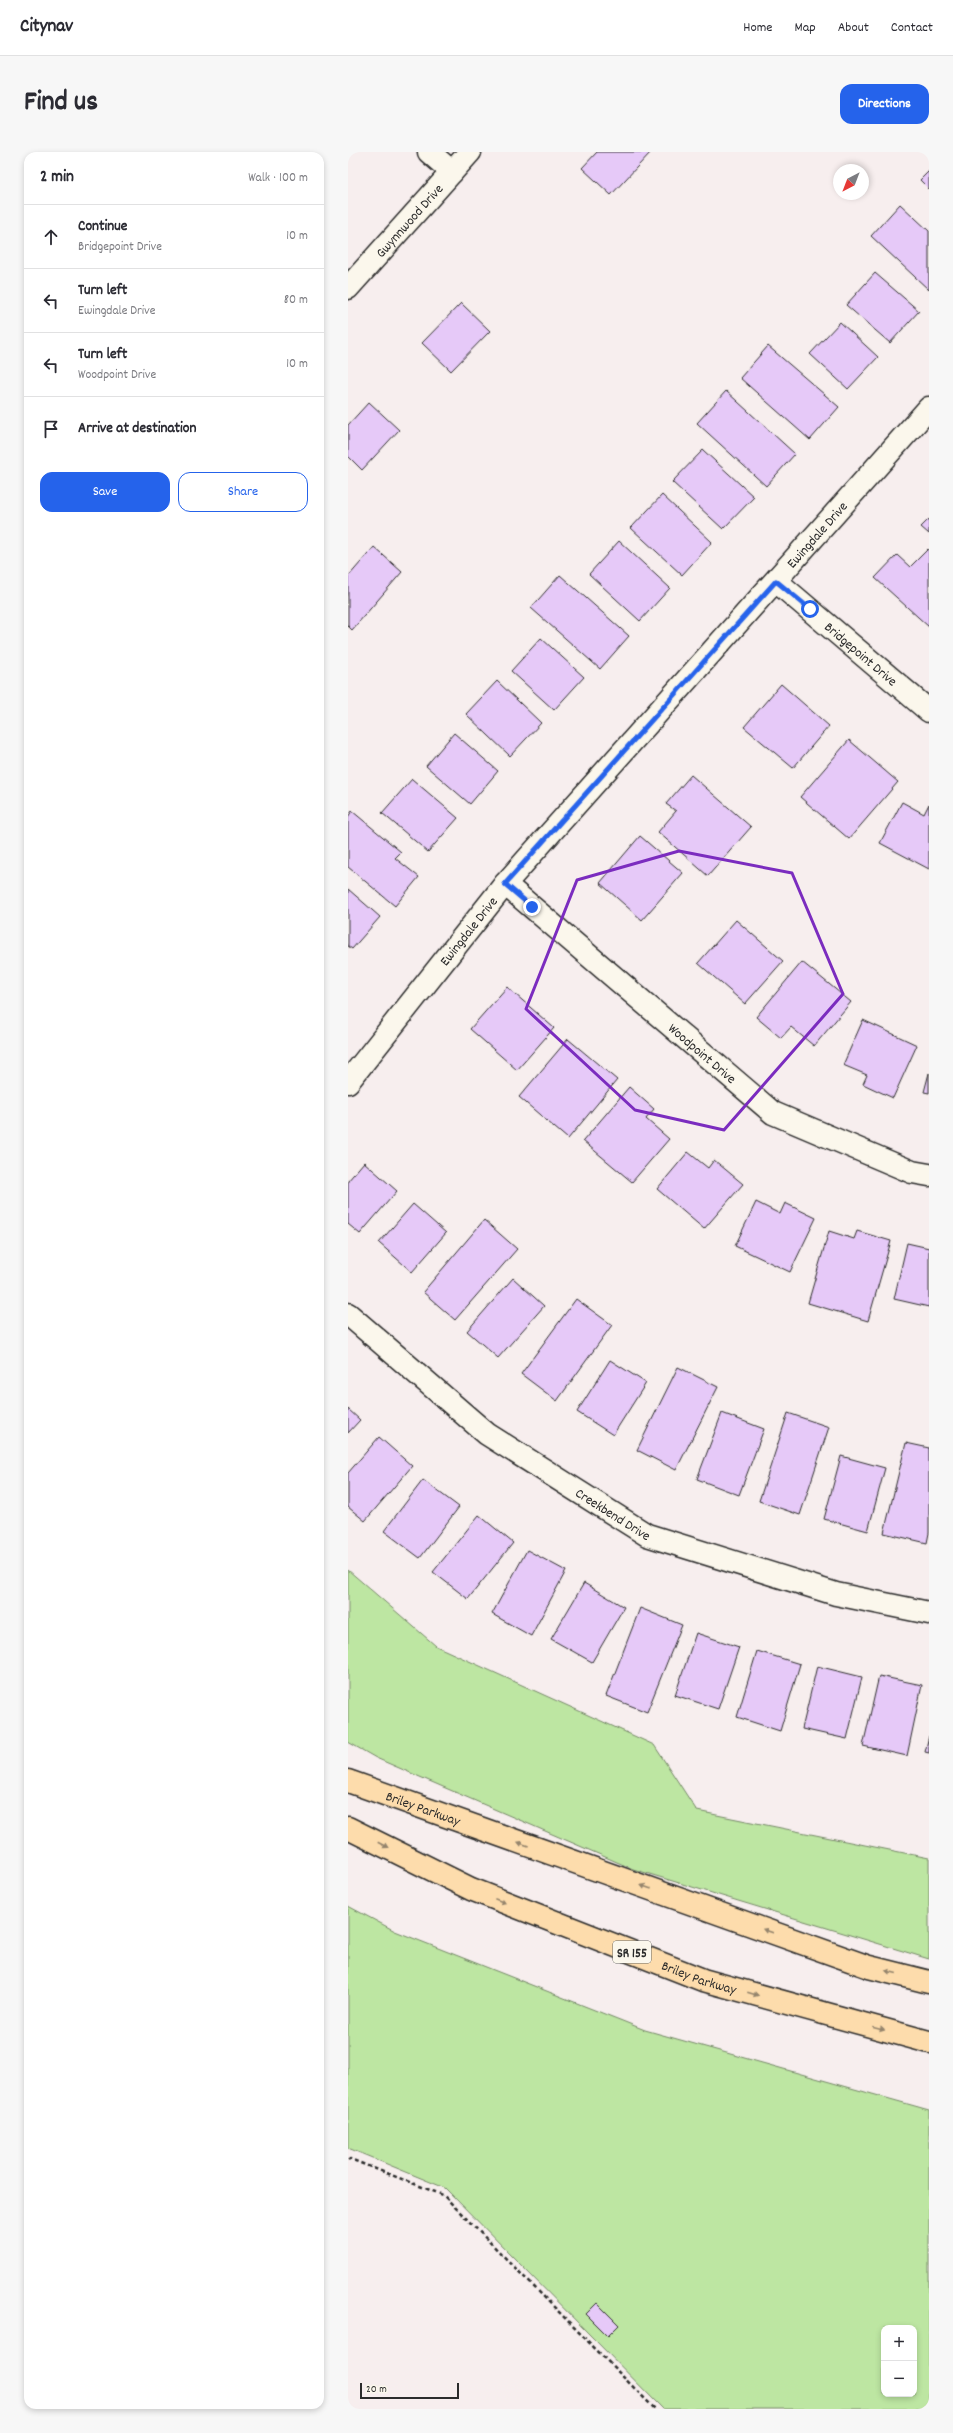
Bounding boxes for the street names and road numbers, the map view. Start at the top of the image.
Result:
street label: Gwynnwood Drive [372,180,449,263]
street label: Ewingdale Drive [783,498,853,573]
street label: Bridgepoint Drive [819,618,901,692]
street label: Ewingdale Drive [436,893,503,971]
street label: Woodpoint Drive [663,1019,740,1089]
street label: Creekbend Drive [571,1484,654,1547]
street label: Briley Parkway [383,1787,463,1832]
road number: SR 155 [613,1941,651,1963]
street label: Briley Parkway [658,1957,739,2001]

